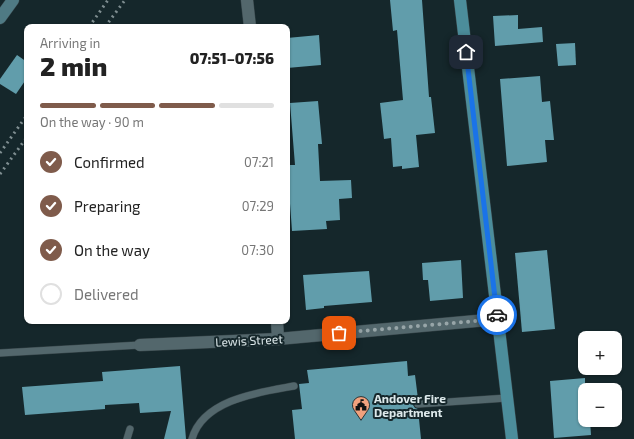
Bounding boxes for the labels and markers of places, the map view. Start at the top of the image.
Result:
pin [449,35,483,69]
pin [322,316,356,350]
place label: Andover Fire Department [374,391,446,419]
public building icon: Andover Fire Department [351,395,371,420]

